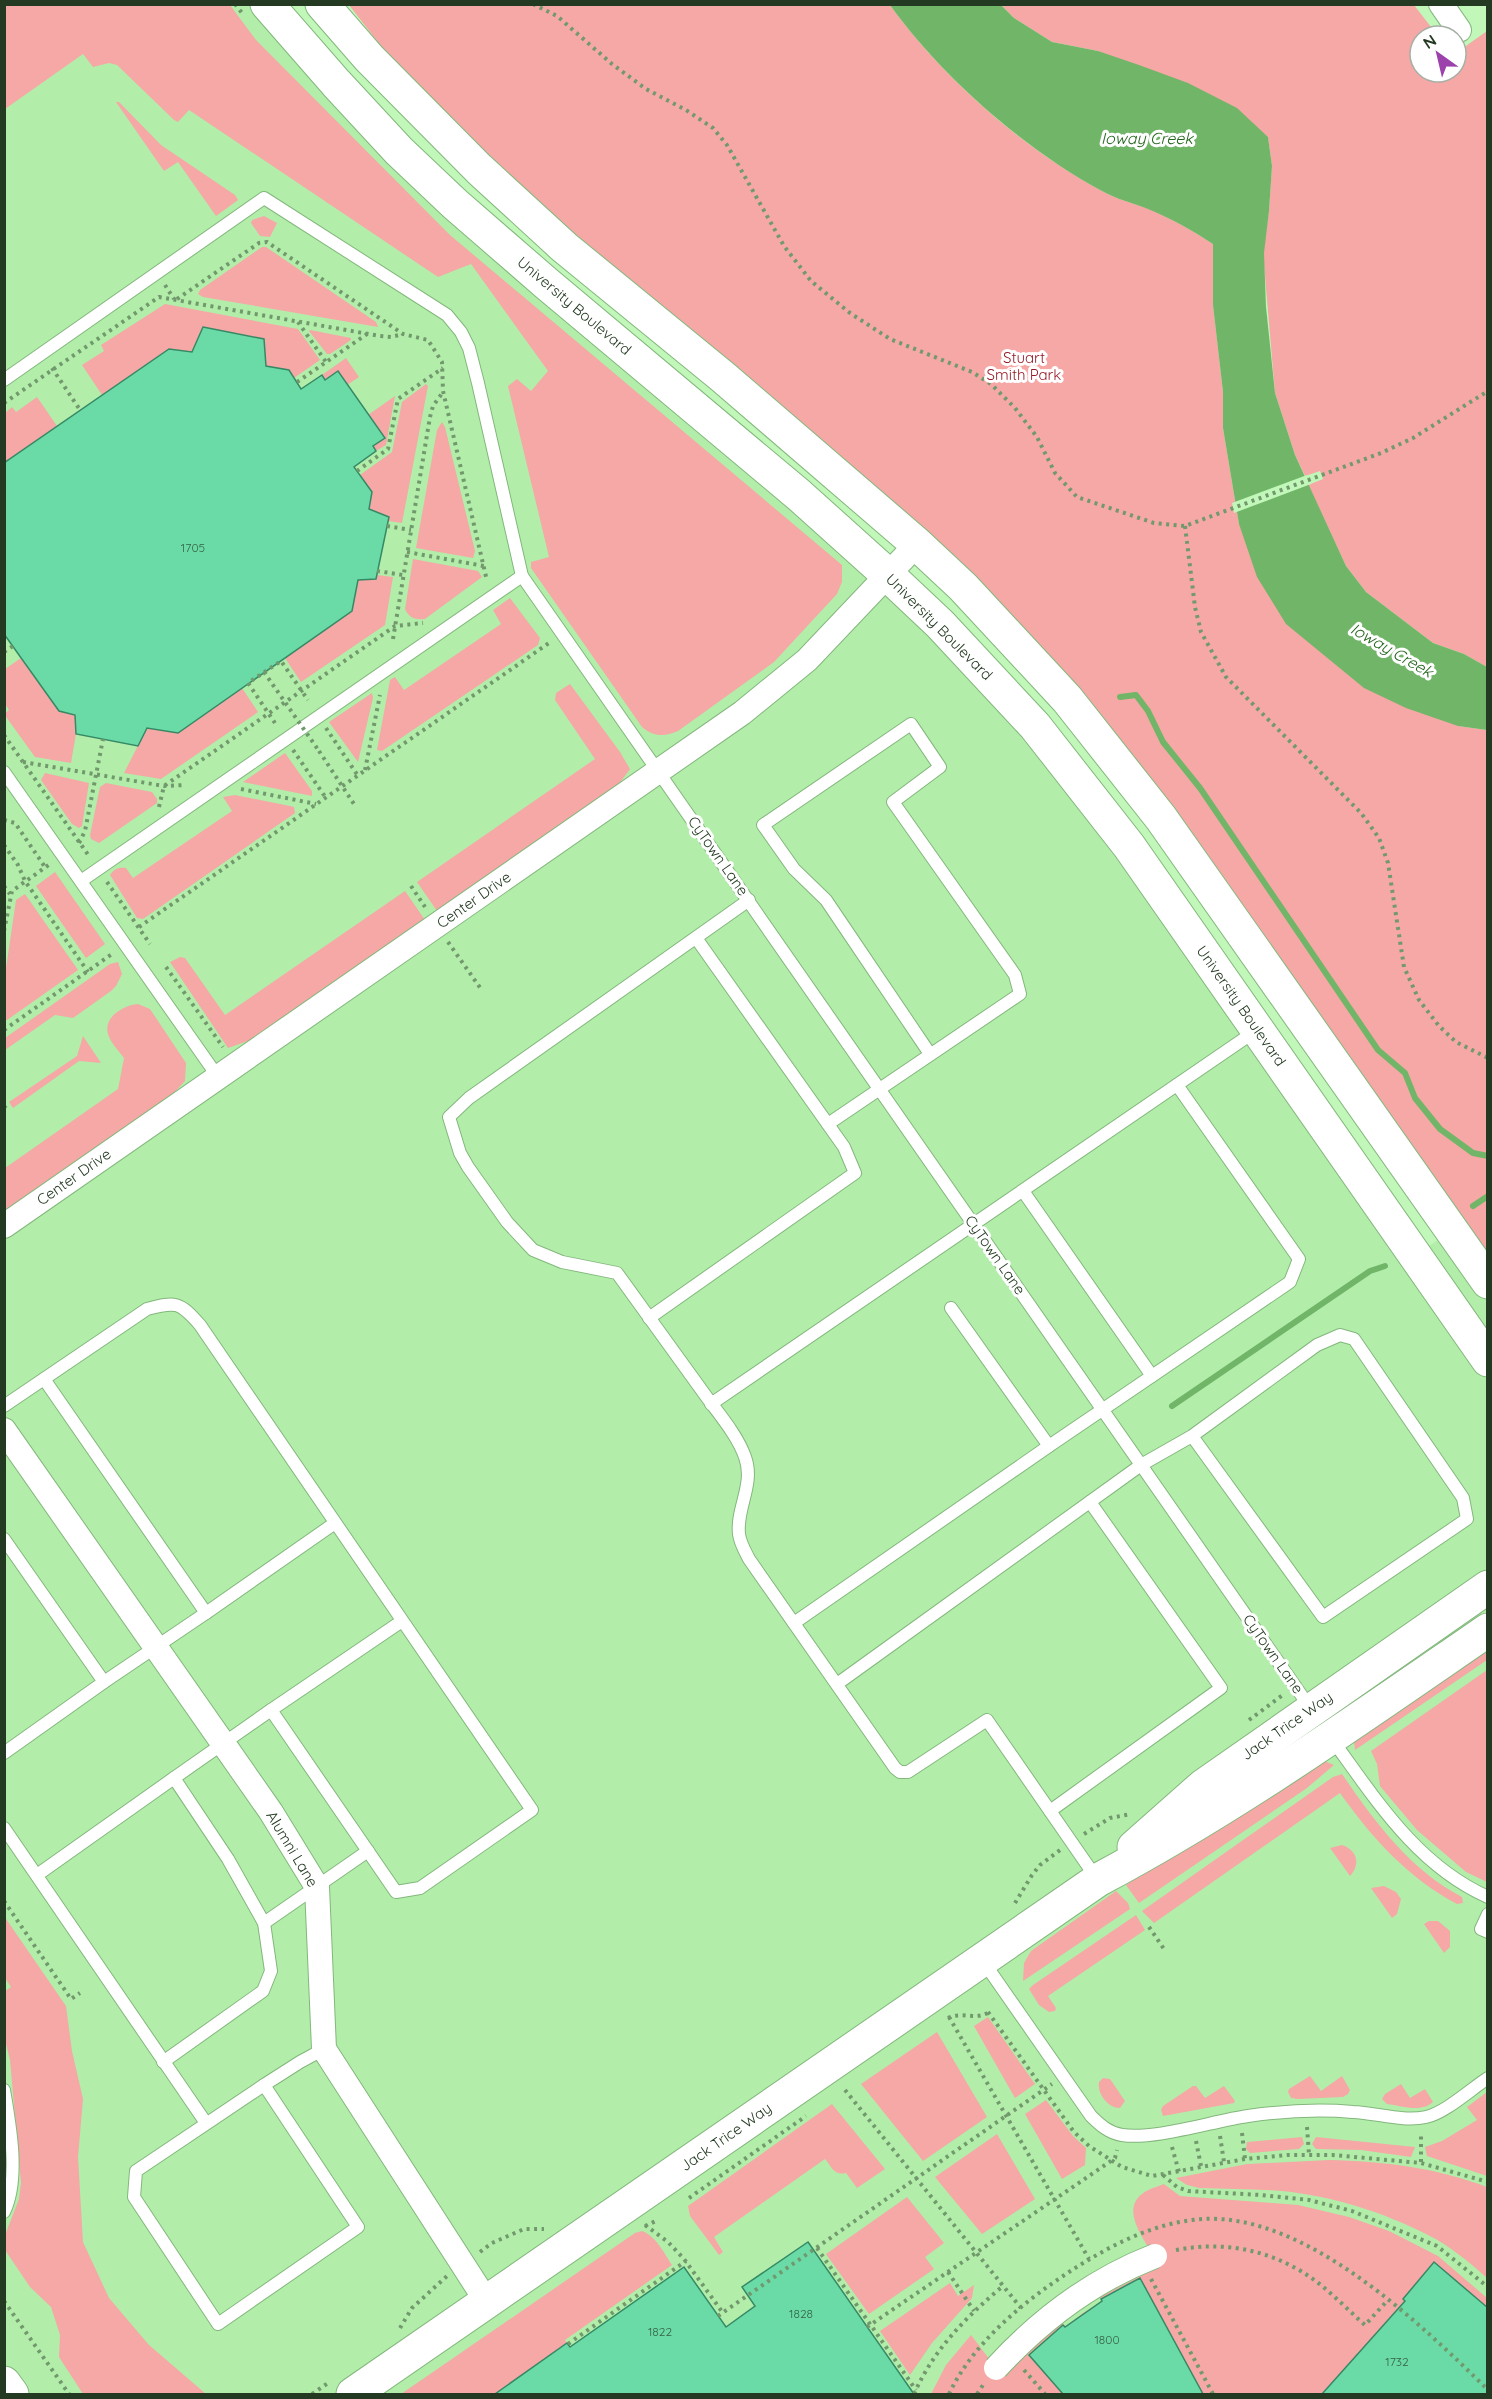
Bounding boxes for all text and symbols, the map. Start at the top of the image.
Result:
north arrow [1408,24,1468,84]
text: N [1419,30,1440,53]
water label: Ioway Creek [1101,128,1194,148]
street label: University Boulevard [513,252,635,359]
park label: Stuart Smith Park [987,348,1061,384]
house number: 1705 [181,540,205,555]
street label: University Boulevard [882,569,997,684]
water label: Ioway Creek [1347,618,1438,682]
street label: CyTown Lane [684,812,753,899]
street label: Center Drive [433,867,515,932]
street label: University Boulevard [1193,942,1290,1070]
street label: Center Drive [33,1144,115,1209]
street label: CyTown Lane [961,1211,1030,1298]
street label: CyTown Lane [1239,1610,1308,1697]
street label: Jack Trice Way [1237,1687,1336,1764]
street label: Alumni Lane [262,1807,323,1890]
street label: Jack Trice Way [676,2098,775,2175]
house number: 1828 [789,2306,813,2321]
house number: 1822 [648,2324,672,2339]
house number: 1800 [1094,2332,1120,2347]
house number: 1732 [1385,2354,1409,2369]

